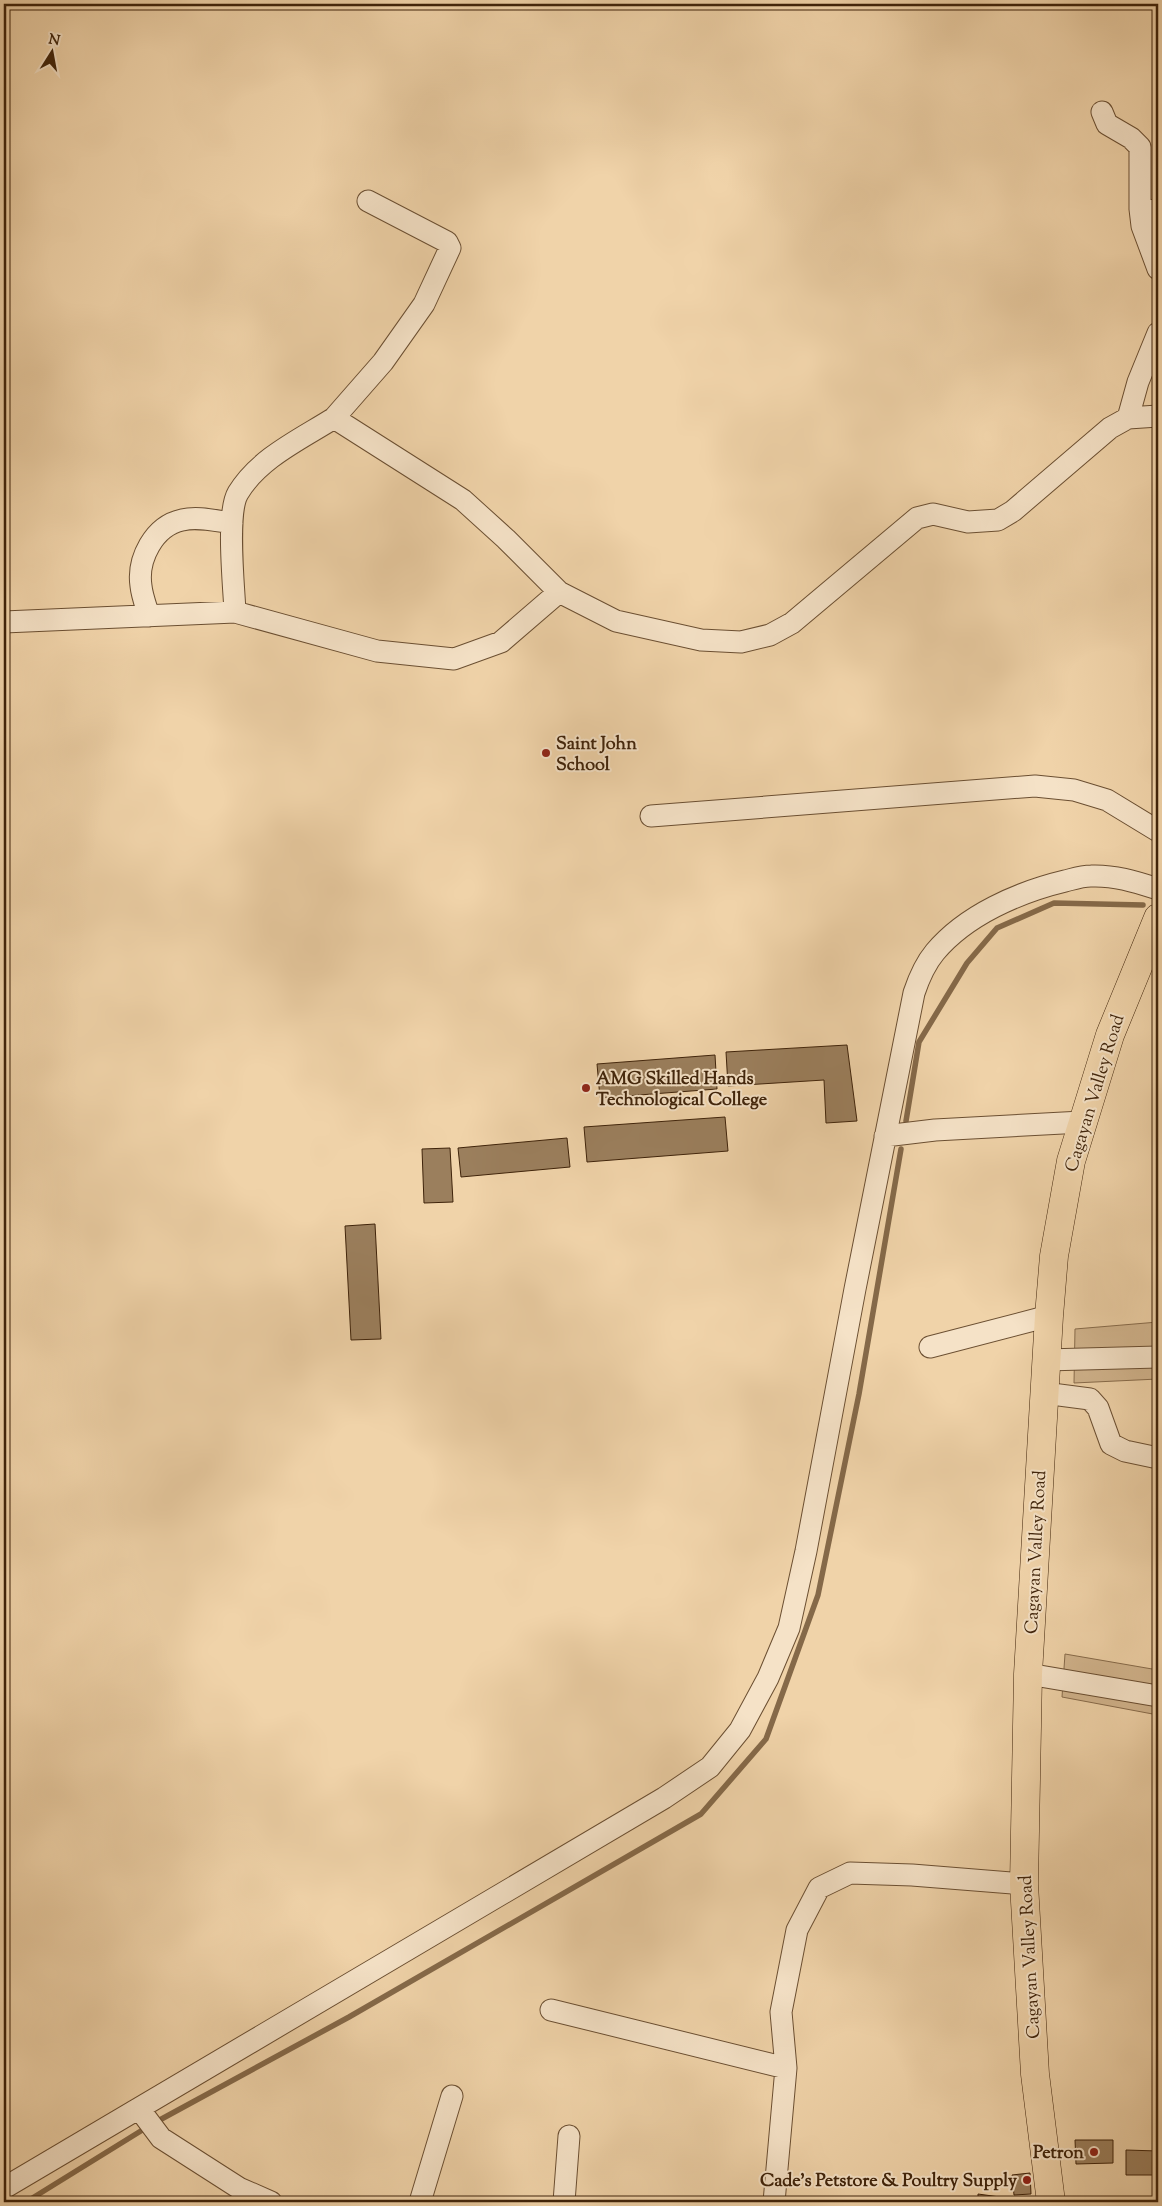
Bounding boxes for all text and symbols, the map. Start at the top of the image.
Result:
north arrow [28,28,78,78]
text: N [47,30,61,52]
place label: Saint John School [556,732,637,779]
marker: Saint John School [540,747,552,759]
street label: Cagayan Valley Road [1060,1011,1132,1176]
place label: AMG Skilled Hands Technological College [596,1067,768,1114]
marker: AMG Skilled Hands Technological College [580,1082,592,1094]
street label: Cagayan Valley Road [1020,1470,1054,1635]
street label: Cagayan Valley Road [1014,1874,1048,2039]
place label: Petron [1033,2141,1084,2167]
marker: Petron [1088,2146,1100,2158]
place label: Cade's Petstore & Poultry Supply [760,2169,1017,2195]
marker: Cade's Petstore & Poultry Supply [1021,2174,1033,2186]

